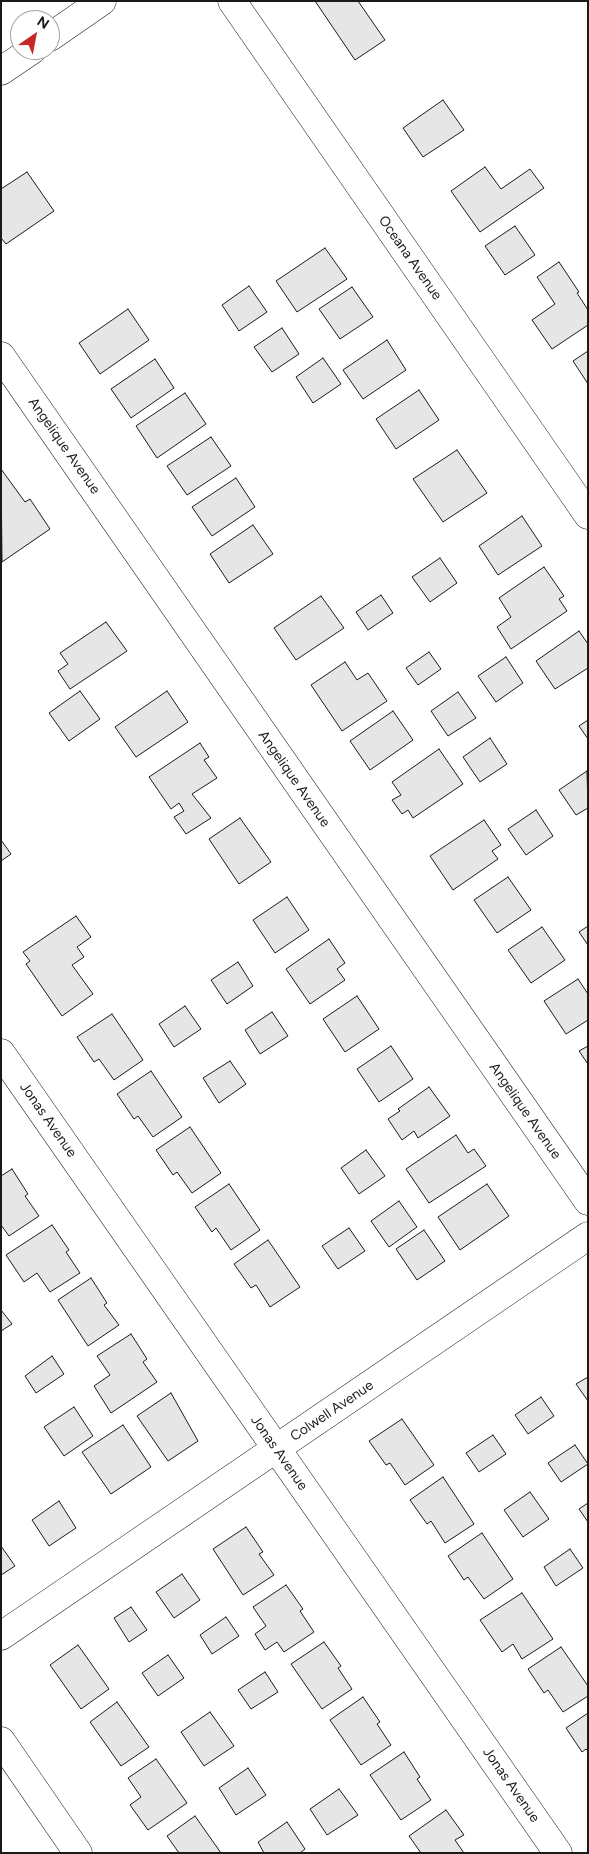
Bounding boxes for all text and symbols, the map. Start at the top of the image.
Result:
north arrow [10,10,60,60]
text: N [34,13,52,33]
street label: Oceana Avenue [375,213,445,303]
street label: Angelique Avenue [24,395,104,497]
street label: Angelique Avenue [254,728,334,830]
street label: Angelique Avenue [485,1060,565,1162]
street label: Jonas Avenue [16,1079,80,1161]
street label: Colwell Avenue [287,1377,377,1445]
street label: Jonas Avenue [247,1412,311,1494]
street label: Jonas Avenue [479,1744,543,1826]

